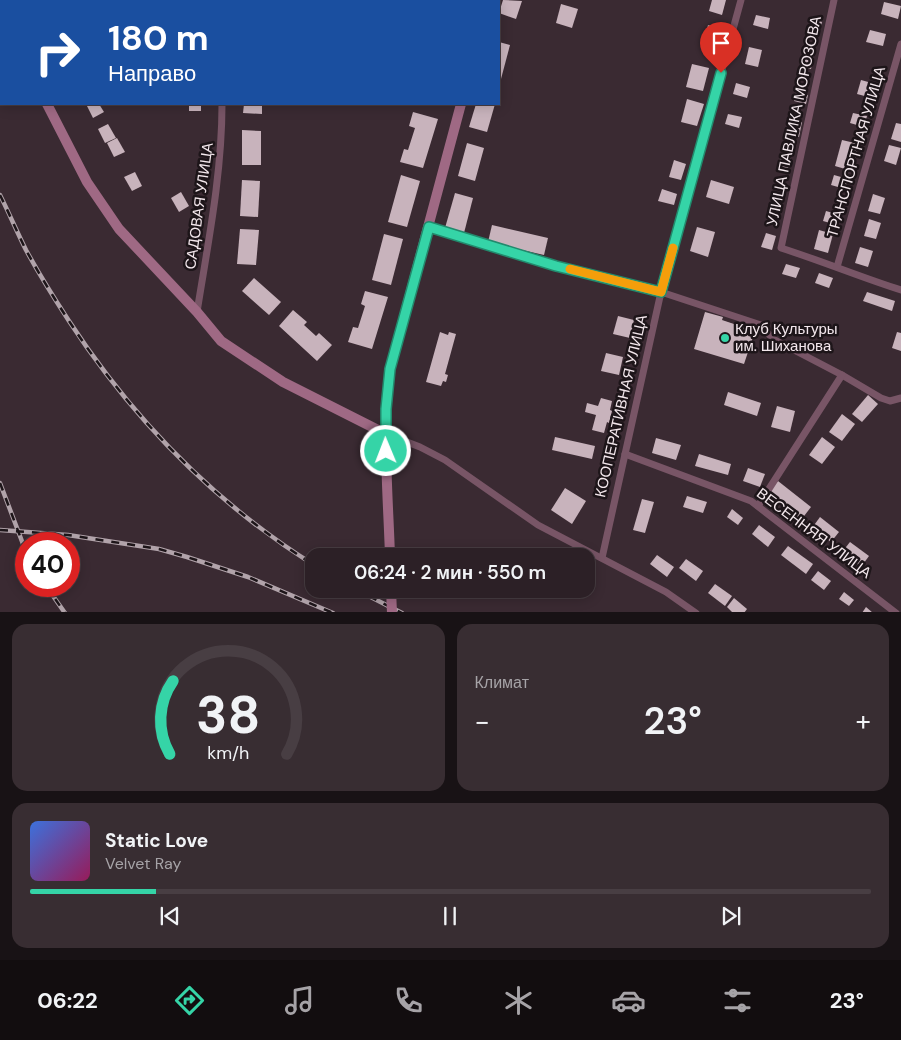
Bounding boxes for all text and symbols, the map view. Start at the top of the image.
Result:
street label: УЛИЦА ПАВЛИКА МОРОЗОВА [762,14,826,228]
text: 180 m [108,15,209,61]
icon: right [25,20,90,85]
pin [700,22,742,73]
icon: arrive [707,29,735,57]
text: Направо [108,59,196,88]
street label: ТРАНСПОРТНАЯ УЛИЦА [822,64,890,240]
street label: САДОВАЯ УЛИЦА [180,141,218,271]
street label: КООПЕРАТИВНАЯ УЛИЦА [590,313,652,499]
place label: Клуб Культуры им. Шиханова [735,319,838,356]
marker: Клуб Культуры им. Шиханова [719,332,731,344]
position arrow [359,424,411,476]
street label: ВЕСЕННЯЯ УЛИЦА [753,483,875,583]
speed limit sign: 40 [15,532,80,597]
text: 06:24 · 2 мин · 550 m [354,560,546,585]
text: Климат [475,672,529,693]
text: 38 [196,681,260,749]
text: 23° [644,696,702,746]
text: − [475,703,490,740]
text: + [856,703,871,740]
text: km/h [207,741,249,765]
text: Static Love [105,828,208,853]
text: Velvet Ray [105,853,181,874]
icon: previous [156,902,184,930]
icon: pause [436,902,464,930]
icon: next [717,902,745,930]
icon: directions [172,983,207,1018]
icon: music [282,983,317,1018]
icon: phone [391,983,426,1018]
icon: climate [501,983,536,1018]
icon: car [611,983,646,1018]
icon: filters [720,983,755,1018]
text: 06:22 [37,986,98,1015]
text: 23° [830,986,864,1015]

